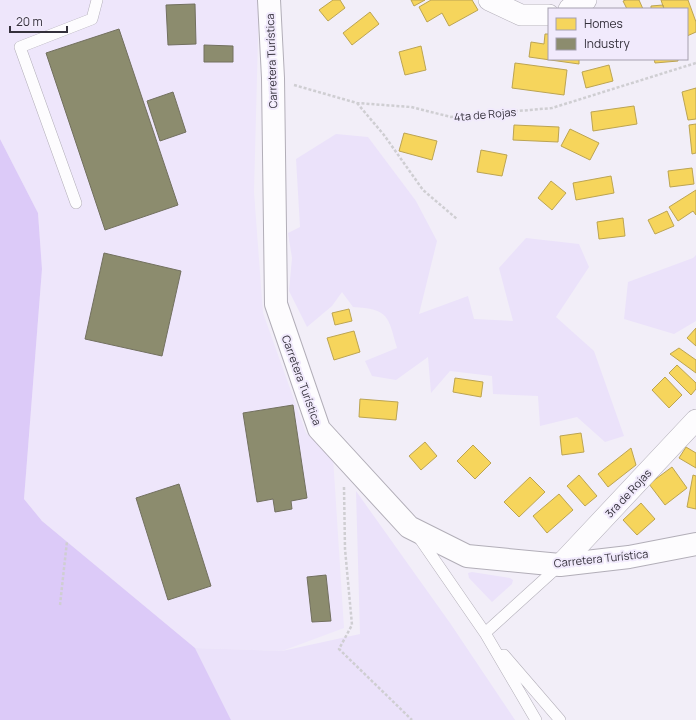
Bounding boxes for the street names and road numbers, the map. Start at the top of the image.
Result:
street label: Carretera Turística [262,13,280,109]
street label: 4ta de Rojas [453,104,517,124]
street label: Carretera Turística [279,333,325,427]
street label: 3ra de Rojas [602,465,655,521]
street label: Carretera Turística [553,546,649,570]

